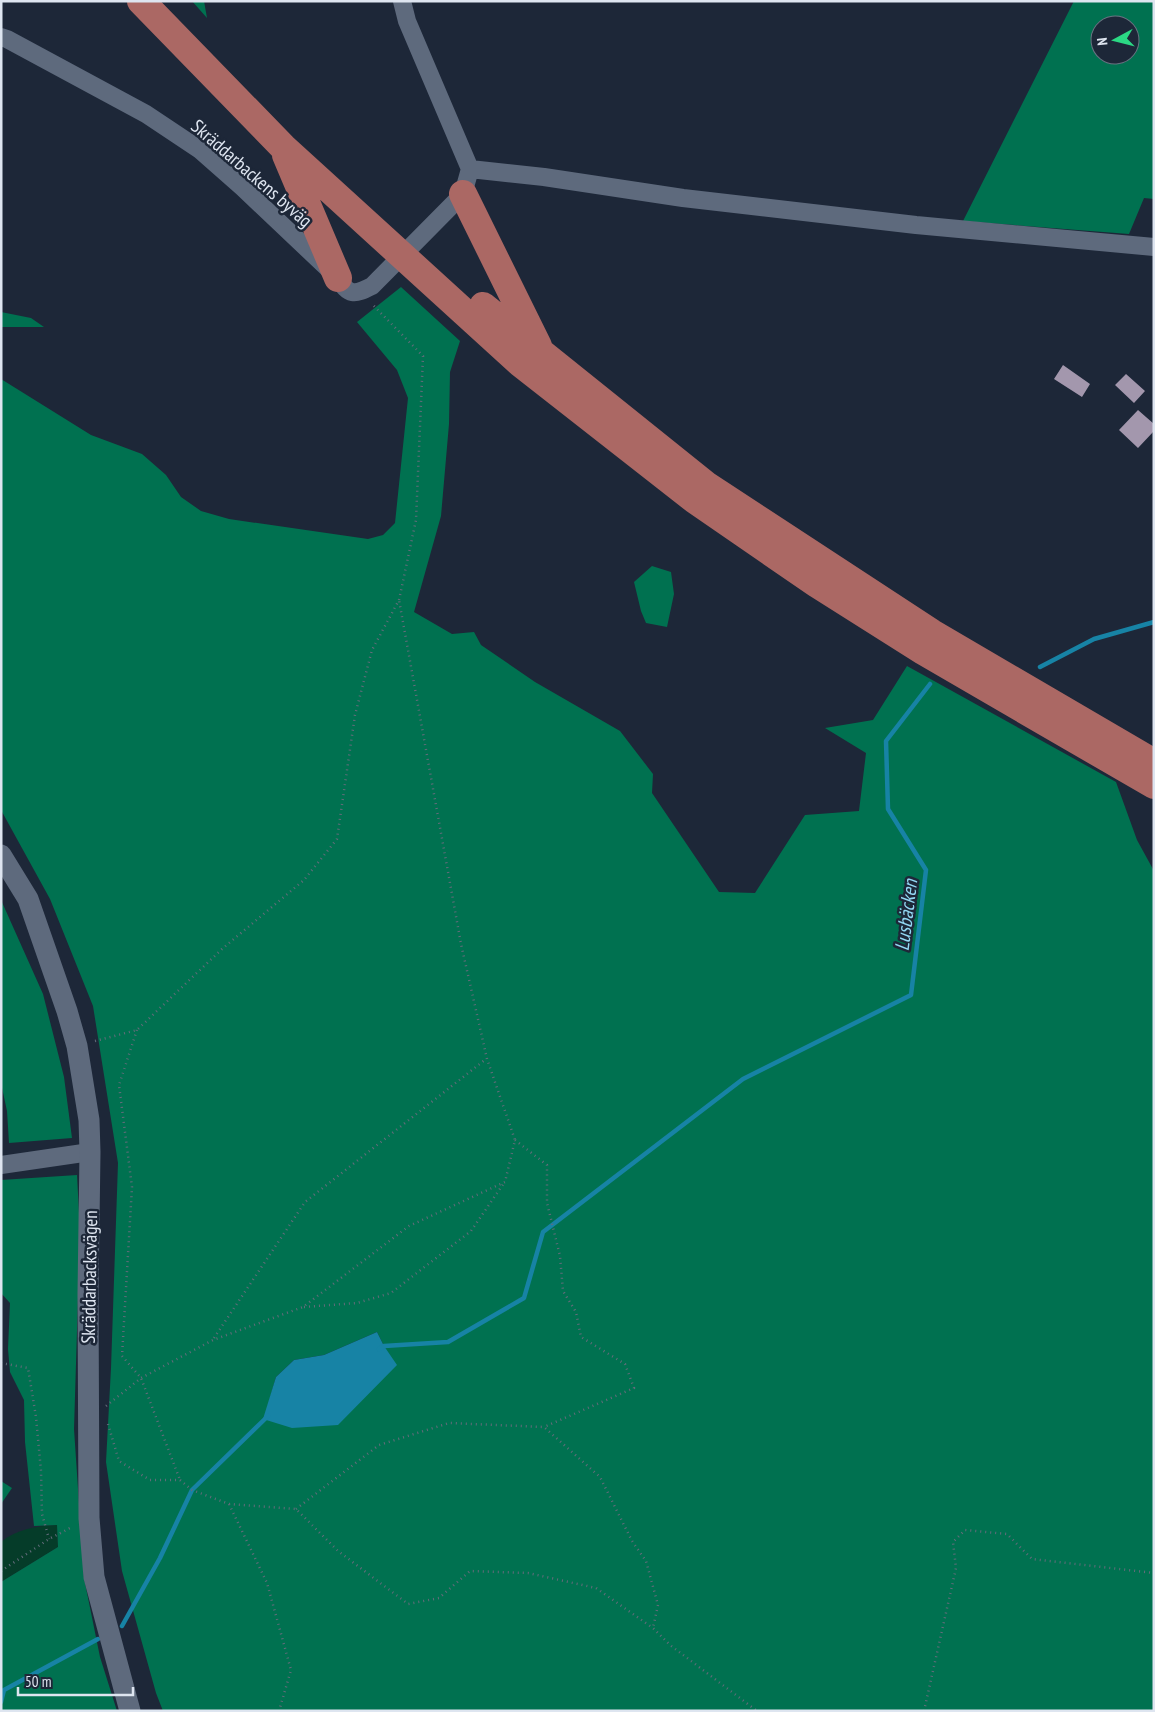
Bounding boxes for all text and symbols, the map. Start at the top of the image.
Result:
north arrow [1090,15,1140,65]
text: N [1093,37,1111,46]
street label: Skräddarbackens byväg [187,114,317,232]
water label: Lusbäcken [889,877,923,952]
street label: Skräddarbacksvägen [76,1210,102,1344]
scale bar [18,1664,132,1696]
text: 50 m [25,1672,51,1691]

